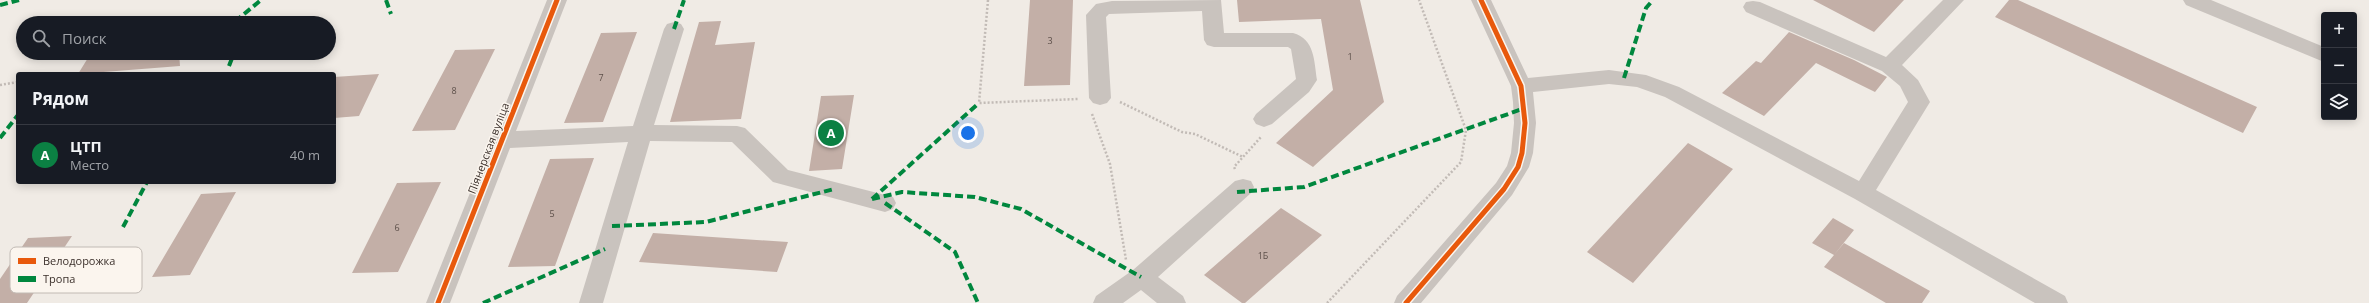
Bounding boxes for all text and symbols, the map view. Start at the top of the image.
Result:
map controls [2321,12,2357,120]
button: + [2321,12,2357,48]
search box [16,16,336,60]
icon: search [30,27,52,49]
text: Поиск [62,28,106,48]
house number: 3 [1047,34,1053,47]
button: − [2321,48,2357,84]
house number: 1 [1347,50,1353,63]
house number: 7 [598,71,604,84]
house number: 8 [451,84,457,97]
button: layers [2321,84,2357,120]
text: Рядом [32,87,89,110]
street label: Піянерская вуліца [464,100,512,196]
pin: A [818,118,844,148]
your location [958,123,978,143]
text: ЦТП [70,136,102,156]
text: A [41,146,49,164]
text: 40 m [290,146,320,164]
text: Место [70,156,109,174]
house number: 5 [549,207,555,220]
house number: 6 [394,221,400,234]
legend [10,247,142,293]
house number: 1Б [1258,249,1269,262]
text: Велодорожка [43,253,115,268]
text: Тропа [43,271,75,286]

